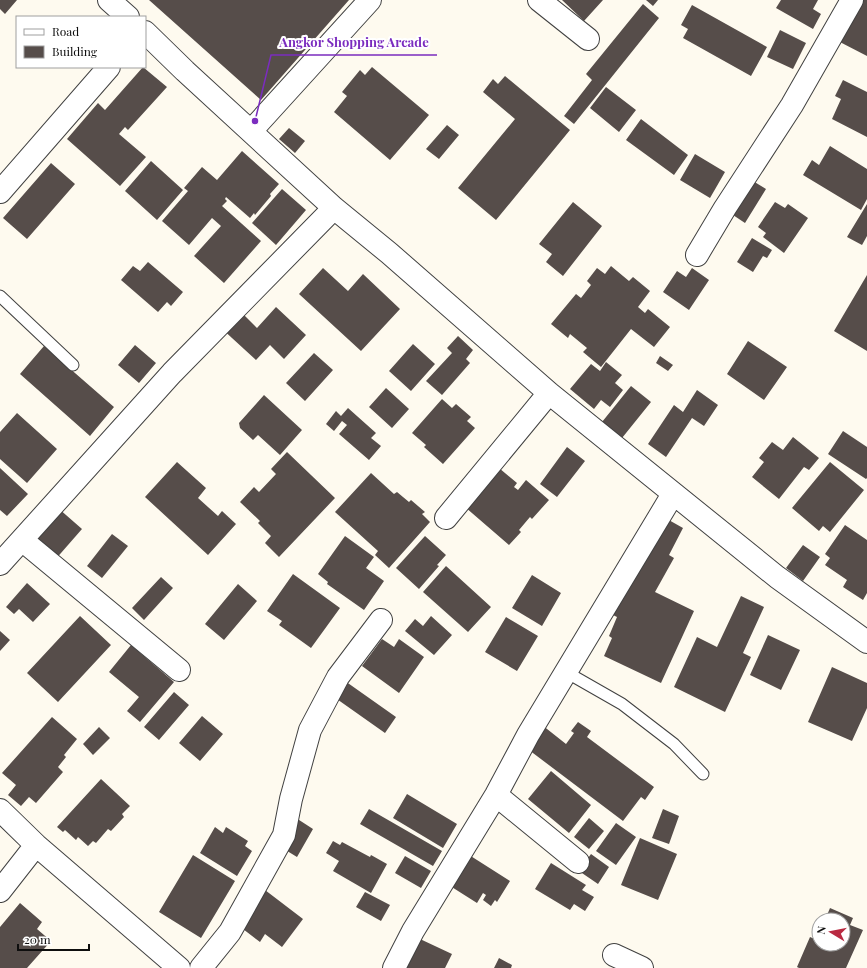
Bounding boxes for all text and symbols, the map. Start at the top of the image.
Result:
legend [16,16,146,68]
text: Road [52,23,79,39]
callout: Angkor Shopping Arcade [271,30,437,55]
text: Angkor Shopping Arcade [278,33,429,50]
text: Building [52,43,98,59]
north arrow [811,912,851,952]
text: N [813,925,829,935]
scale bar [18,926,89,952]
text: 20 m [24,931,51,947]

